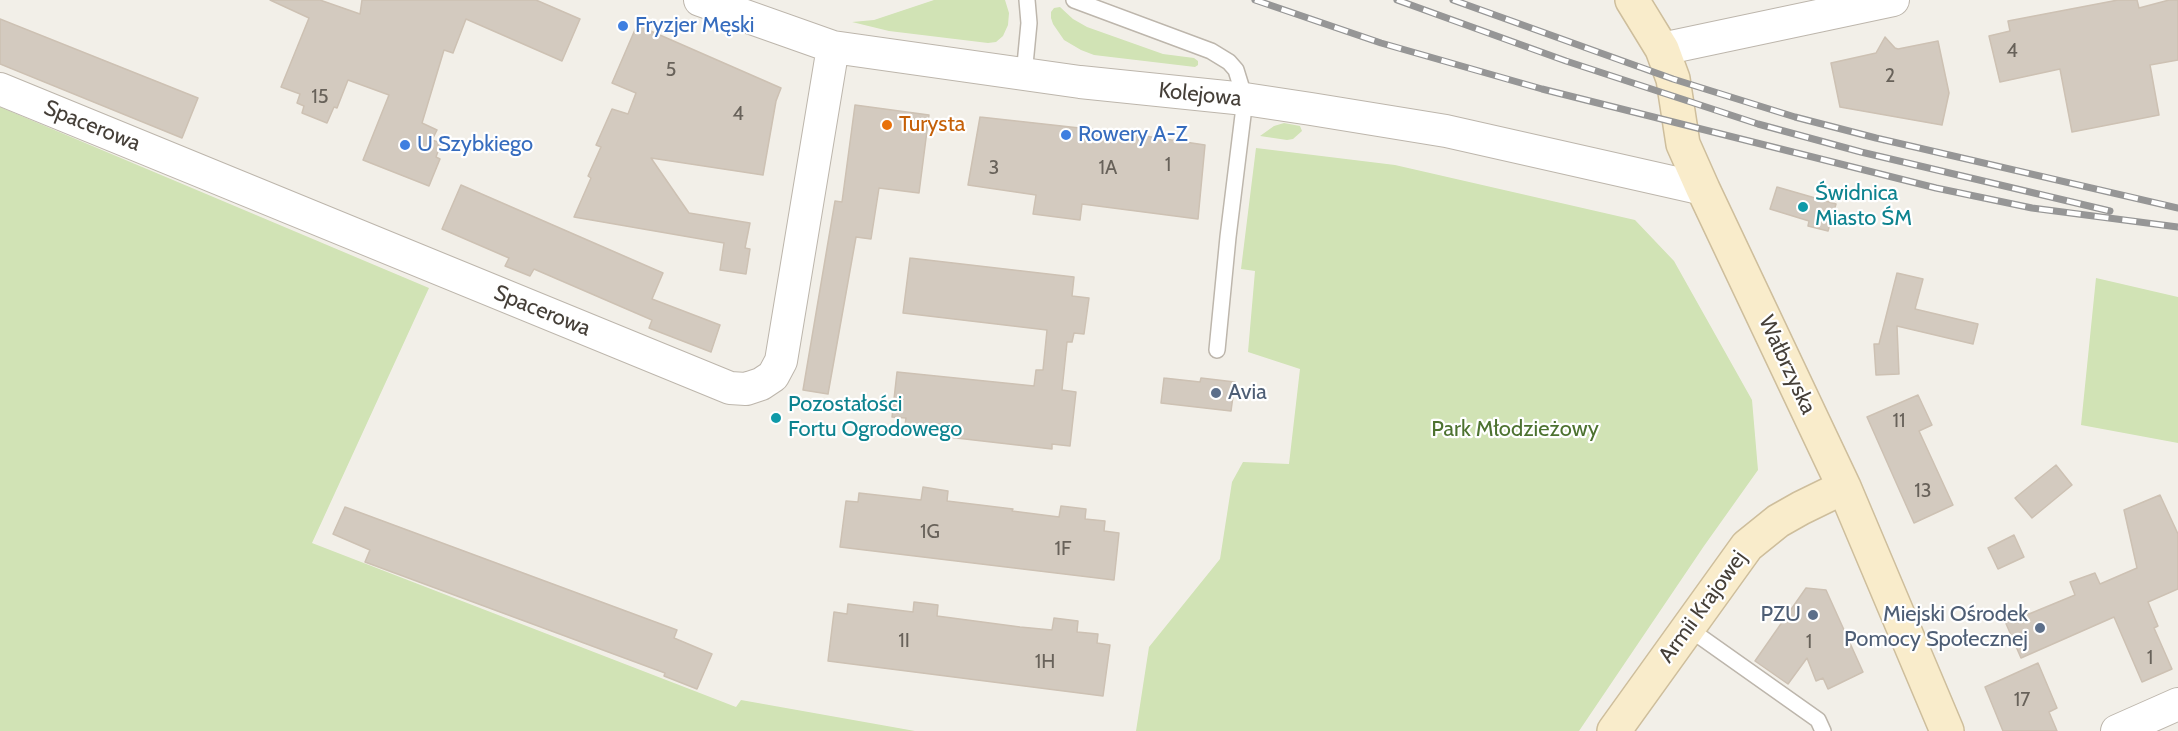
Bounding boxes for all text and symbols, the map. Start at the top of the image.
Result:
place label: Fryzjer Męski [635,13,755,39]
marker: Fryzjer Męski [616,19,630,33]
house number: 4 [2006,39,2018,63]
house number: 5 [666,58,676,82]
house number: 2 [1885,64,1895,88]
street label: Kolejowa [1157,78,1243,112]
house number: 15 [311,85,329,109]
street label: Spacerowa [40,95,144,157]
house number: 4 [732,102,744,126]
place label: Turysta [899,112,965,138]
marker: Turysta [880,118,894,132]
place label: Rowery A-Z [1078,122,1187,148]
marker: Rowery A-Z [1059,128,1073,142]
place label: U Szybkiego [417,132,533,158]
marker: U Szybkiego [398,138,412,152]
house number: 1 [1165,153,1171,177]
house number: 3 [989,156,999,180]
house number: 1A [1099,156,1117,180]
place label: Świdnica Miasto ŚM [1815,181,1912,232]
marker: Świdnica Miasto ŚM [1796,200,1810,214]
street label: Spacerowa [490,280,594,342]
street label: Wałbrzyska [1753,312,1821,418]
place label: Avia [1228,380,1267,406]
marker: Avia [1209,386,1223,400]
place label: Pozostałości Fortu Ogrodowego [788,392,962,444]
house number: 11 [1892,409,1906,433]
marker: Pozostałości Fortu Ogrodowego [769,411,783,425]
park label: Park Młodzieżowy [1431,417,1599,443]
house number: 13 [1914,479,1932,503]
house number: 1G [920,520,940,544]
house number: 1F [1055,537,1071,561]
street label: Armii Krajowej [1653,546,1753,668]
place label: PZU [1761,602,1801,628]
place label: Miejski Ośrodek Pomocy Społecznej [1844,602,2028,654]
marker: PZU [1806,608,1820,622]
marker: Miejski Ośrodek Pomocy Społecznej [2033,621,2047,635]
house number: 1I [898,629,910,653]
house number: 1 [1806,630,1812,654]
house number: 1 [2147,646,2153,670]
house number: 1H [1035,650,1055,674]
house number: 17 [2014,688,2030,712]

